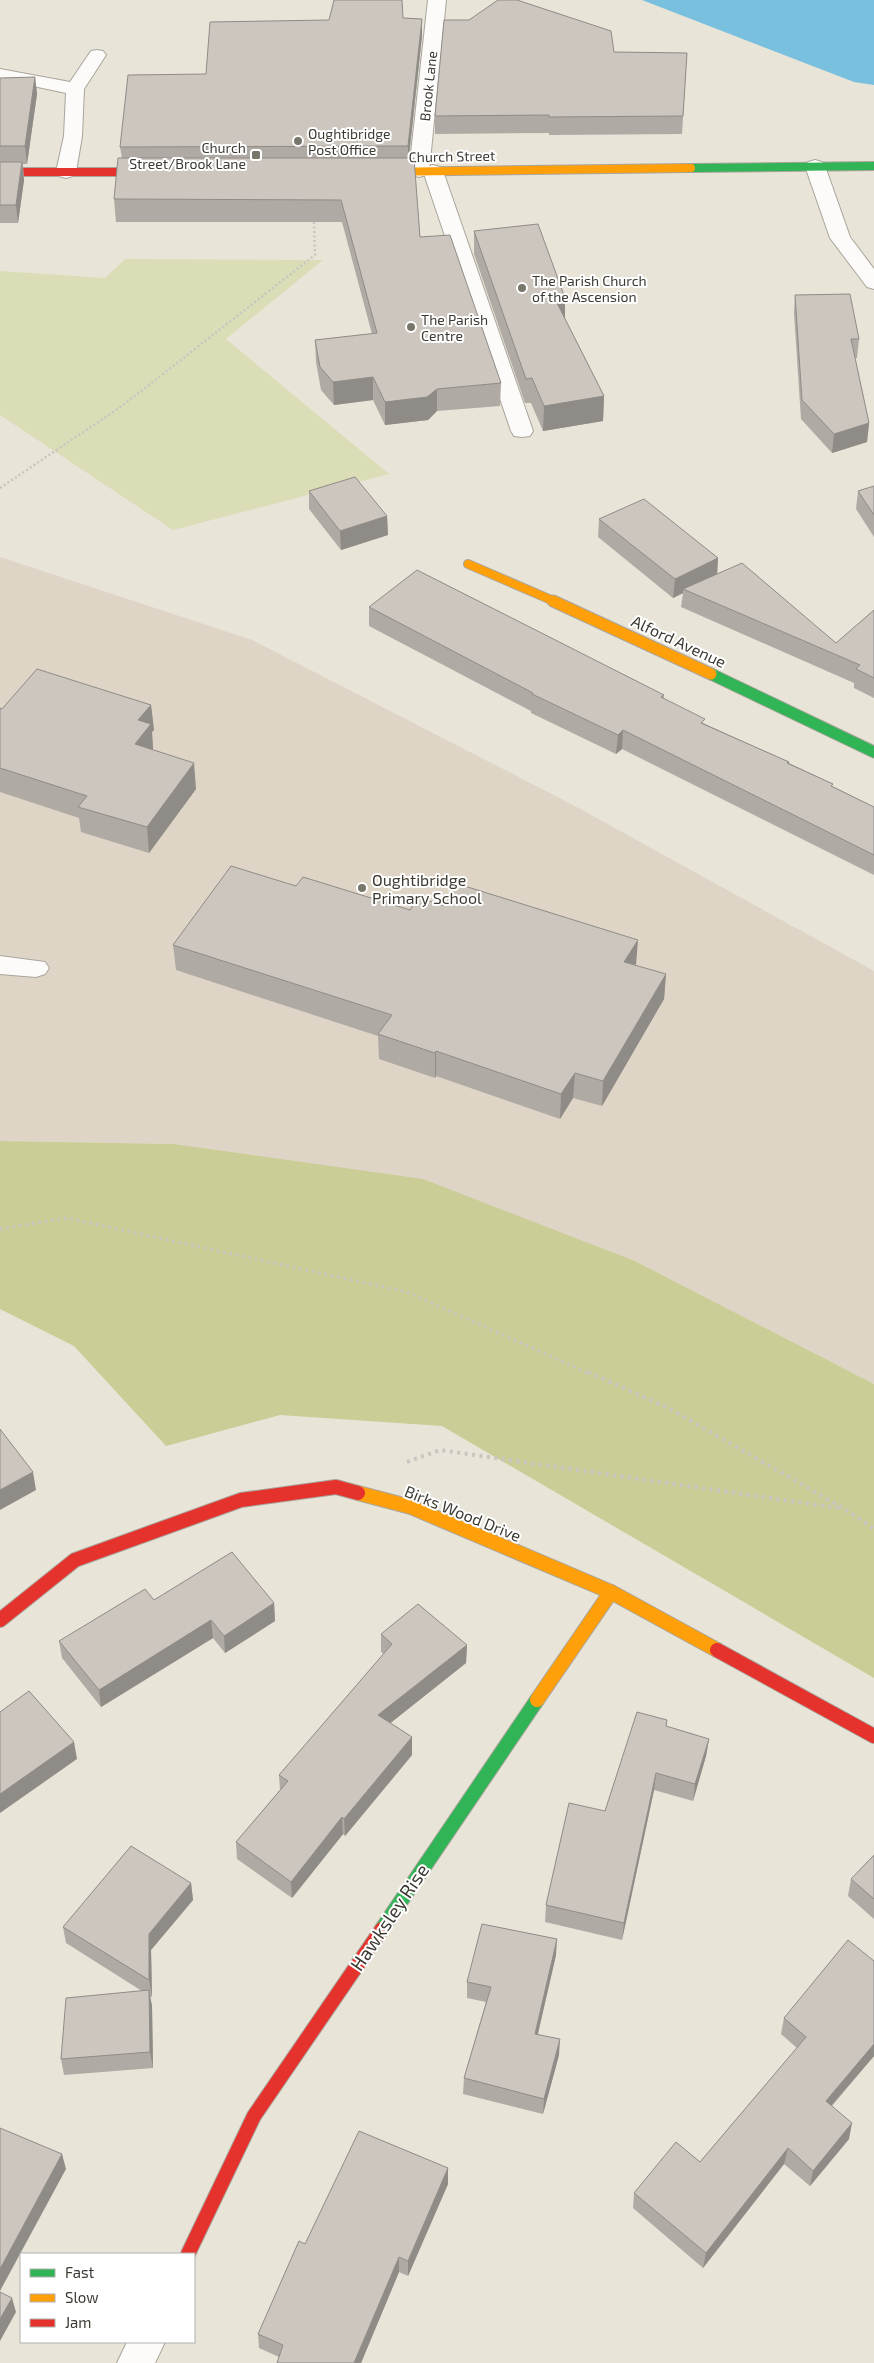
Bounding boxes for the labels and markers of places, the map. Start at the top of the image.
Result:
place label: Oughtibridge Post Office [308,125,390,158]
marker: Oughtibridge Post Office [292,135,304,147]
place label: Church Street/Brook Lane [129,139,246,172]
marker: Church Street/Brook Lane [250,149,262,161]
place label: The Parish Church of the Ascension [532,272,647,305]
marker: The Parish Church of the Ascension [516,282,528,294]
place label: The Parish Centre [421,311,488,344]
marker: The Parish Centre [405,321,417,333]
place label: Oughtibridge Primary School [372,870,482,907]
marker: Oughtibridge Primary School [356,882,368,894]

